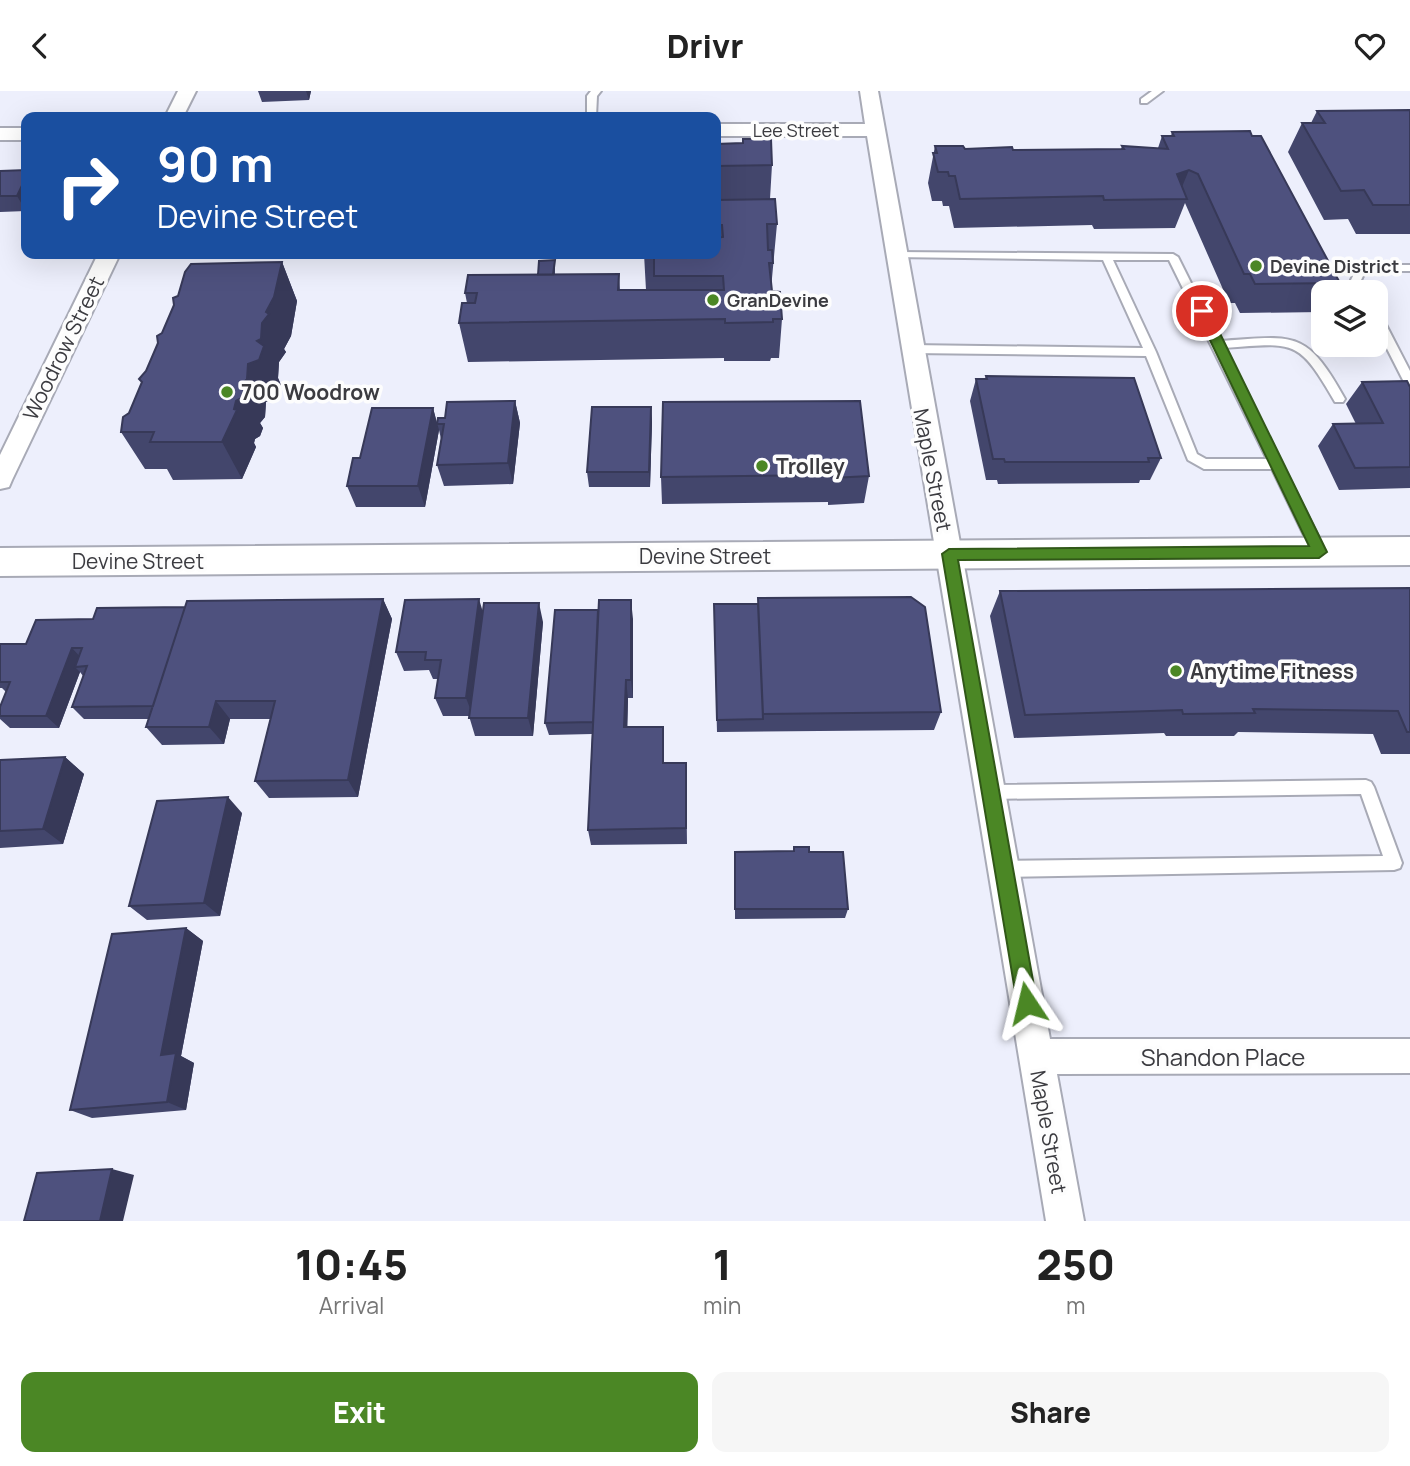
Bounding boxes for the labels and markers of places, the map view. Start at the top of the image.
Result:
place label: Devine District [1270,254,1399,278]
marker: Devine District [1248,258,1264,274]
pin [1172,281,1232,341]
place label: GranDevine [727,288,829,312]
marker: GranDevine [705,292,721,308]
place label: 700 Woodrow [241,378,380,406]
marker: 700 Woodrow [219,384,235,400]
place label: Trolley [776,452,845,480]
marker: Trolley [754,458,770,474]
place label: Anytime Fitness [1190,657,1354,685]
marker: Anytime Fitness [1168,663,1184,679]

